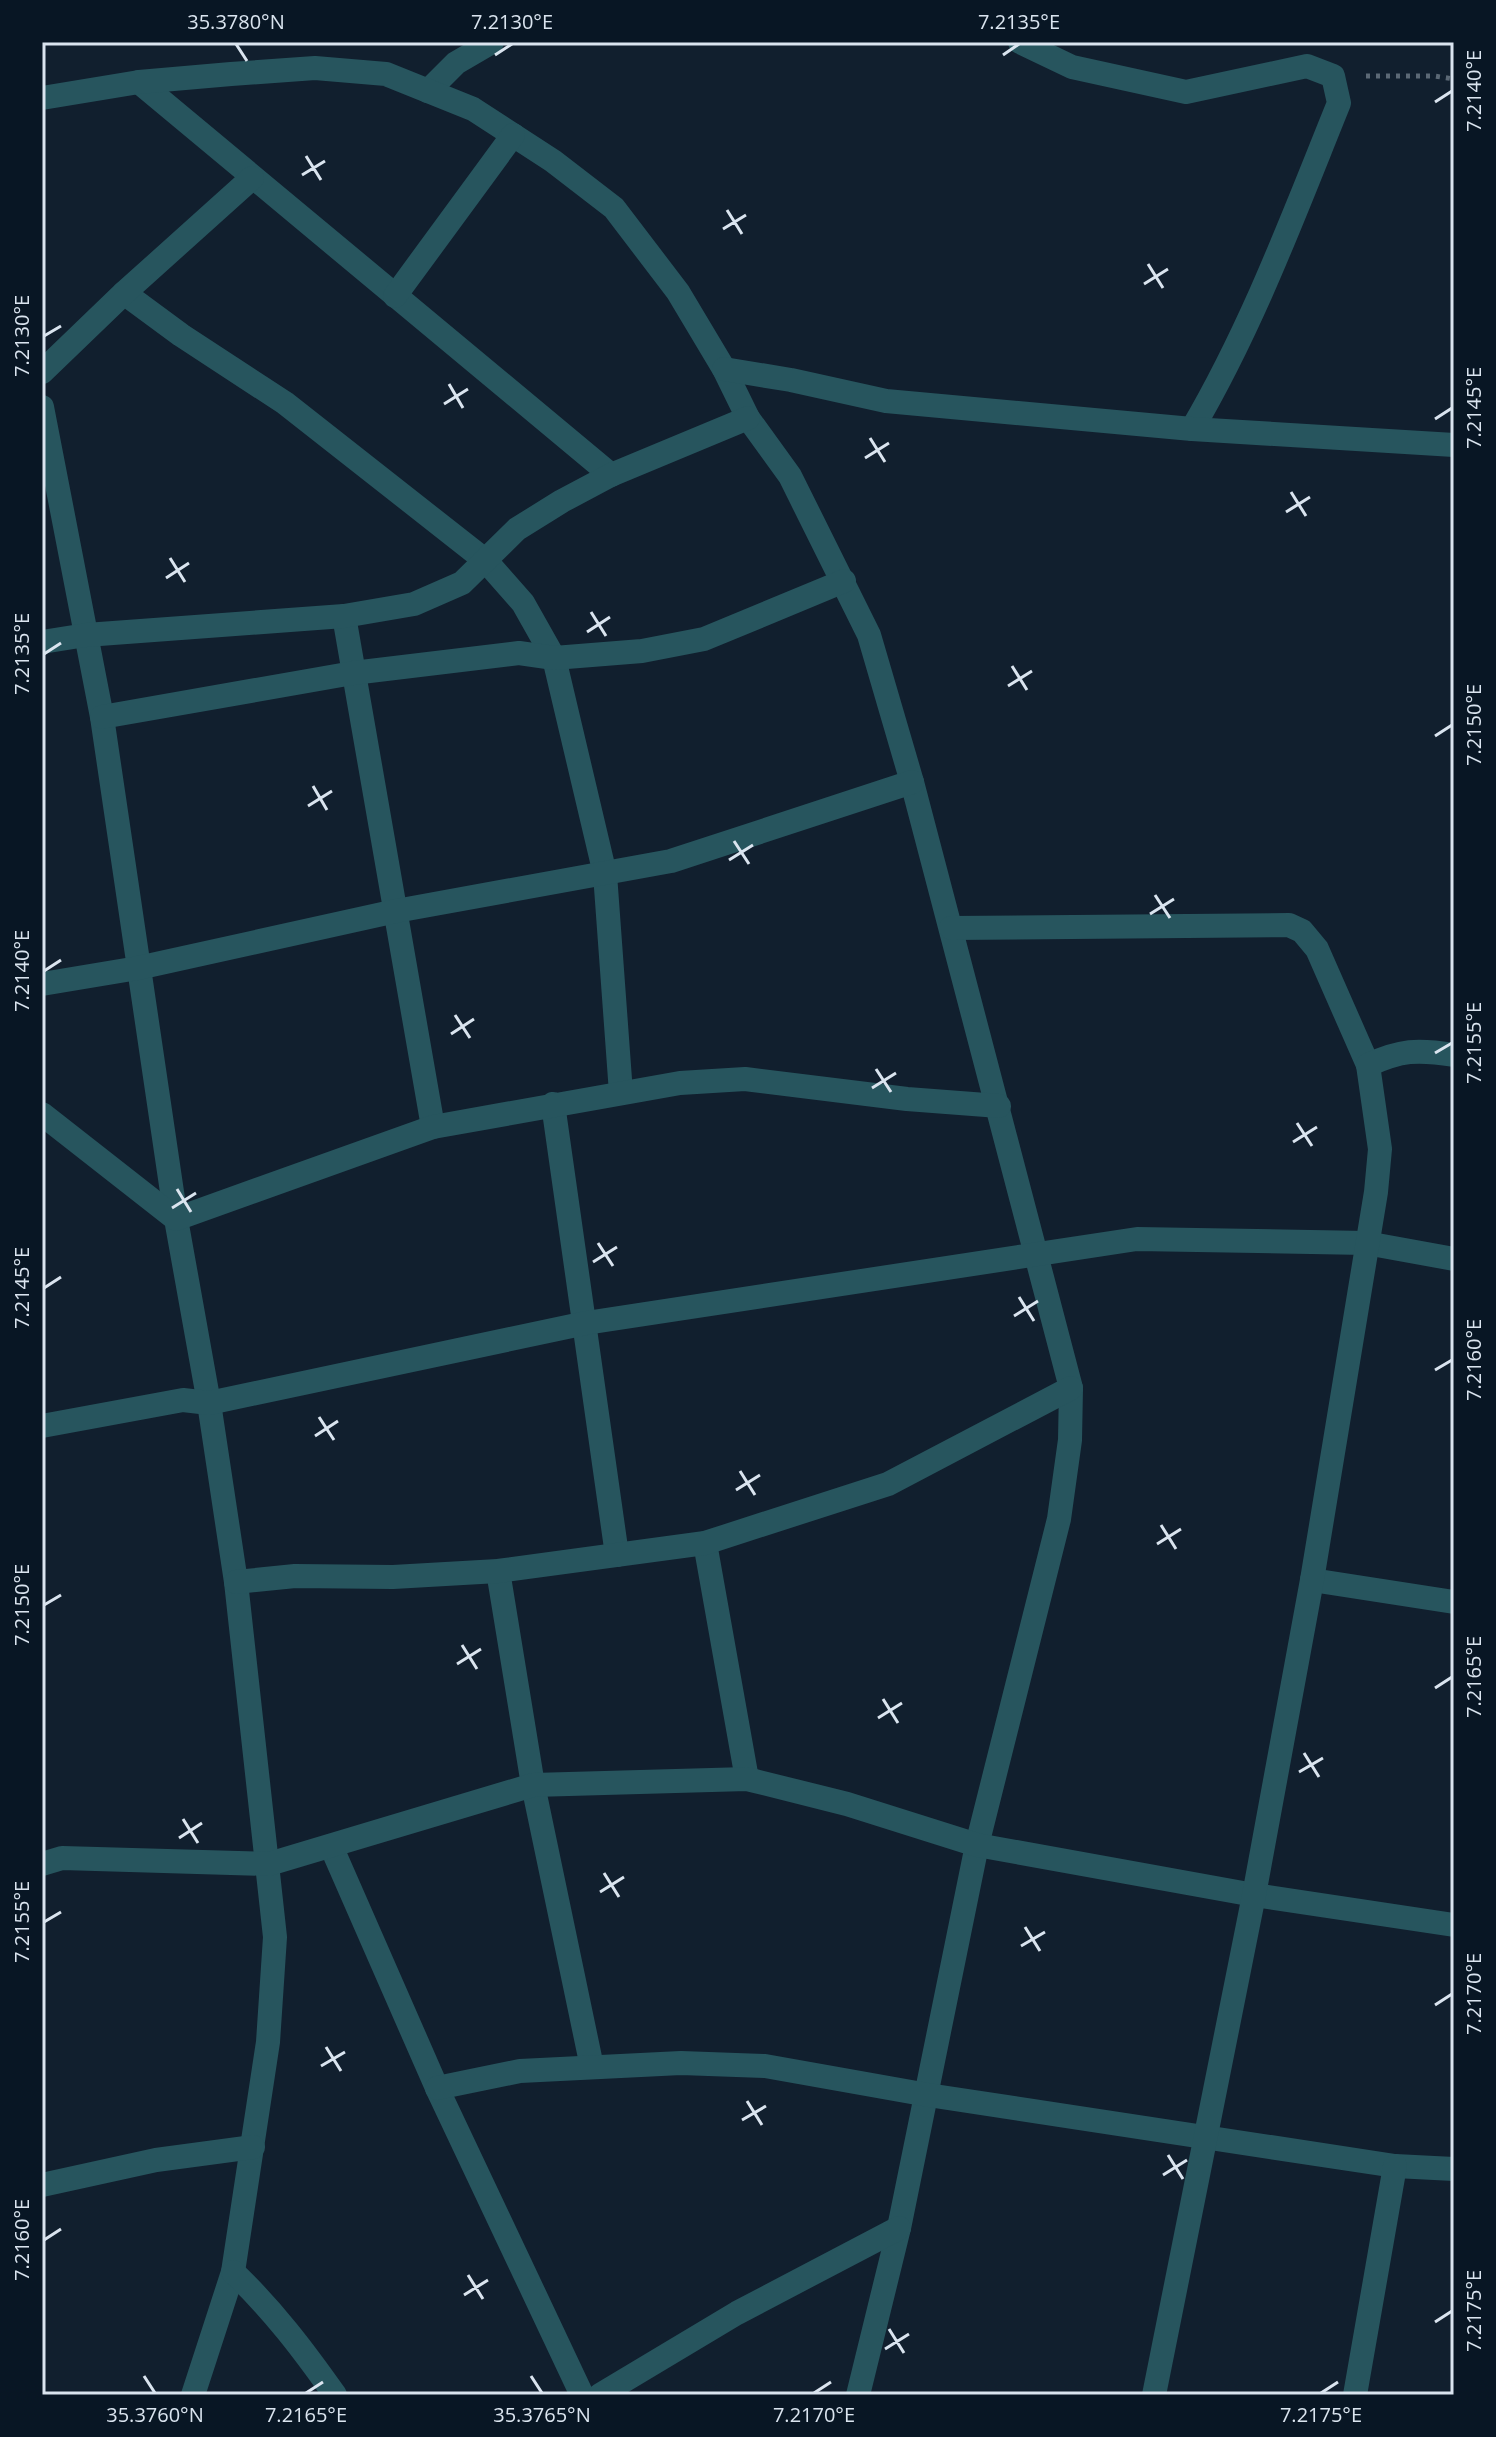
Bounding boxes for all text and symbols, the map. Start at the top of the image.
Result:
text: 35.3780°N [187,8,285,35]
text: 7.2130°E [471,8,553,35]
text: 7.2135°E [978,8,1060,35]
text: 7.2140°E [1460,50,1487,132]
text: 7.2130°E [8,295,35,377]
text: 7.2145°E [1460,367,1487,449]
text: 7.2135°E [8,613,35,695]
text: 7.2150°E [1460,684,1487,766]
text: 7.2140°E [8,930,35,1012]
text: 7.2155°E [1460,1002,1487,1084]
text: 7.2145°E [8,1247,35,1329]
text: 7.2160°E [1460,1319,1487,1401]
text: 7.2150°E [8,1564,35,1646]
text: 7.2165°E [1460,1636,1487,1718]
text: 7.2155°E [8,1881,35,1963]
text: 7.2170°E [1460,1953,1487,2035]
text: 7.2160°E [8,2199,35,2281]
text: 7.2175°E [1460,2270,1487,2352]
text: 35.3760°N [106,2401,204,2428]
text: 7.2165°E [265,2401,347,2428]
text: 35.3765°N [493,2401,591,2428]
text: 7.2170°E [773,2401,855,2428]
text: 7.2175°E [1280,2401,1362,2428]

